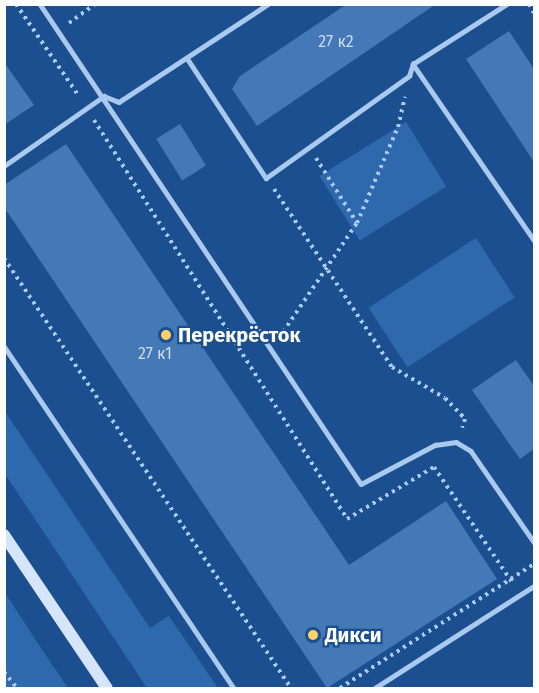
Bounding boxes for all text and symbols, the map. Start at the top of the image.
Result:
house number: 27 к2 [318,32,354,52]
place label: Перекрёсток [178,323,300,347]
marker: Перекрёсток [159,328,173,342]
house number: 27 к1 [138,344,172,364]
place label: Дикси [325,623,382,647]
marker: Дикси [306,628,320,642]

